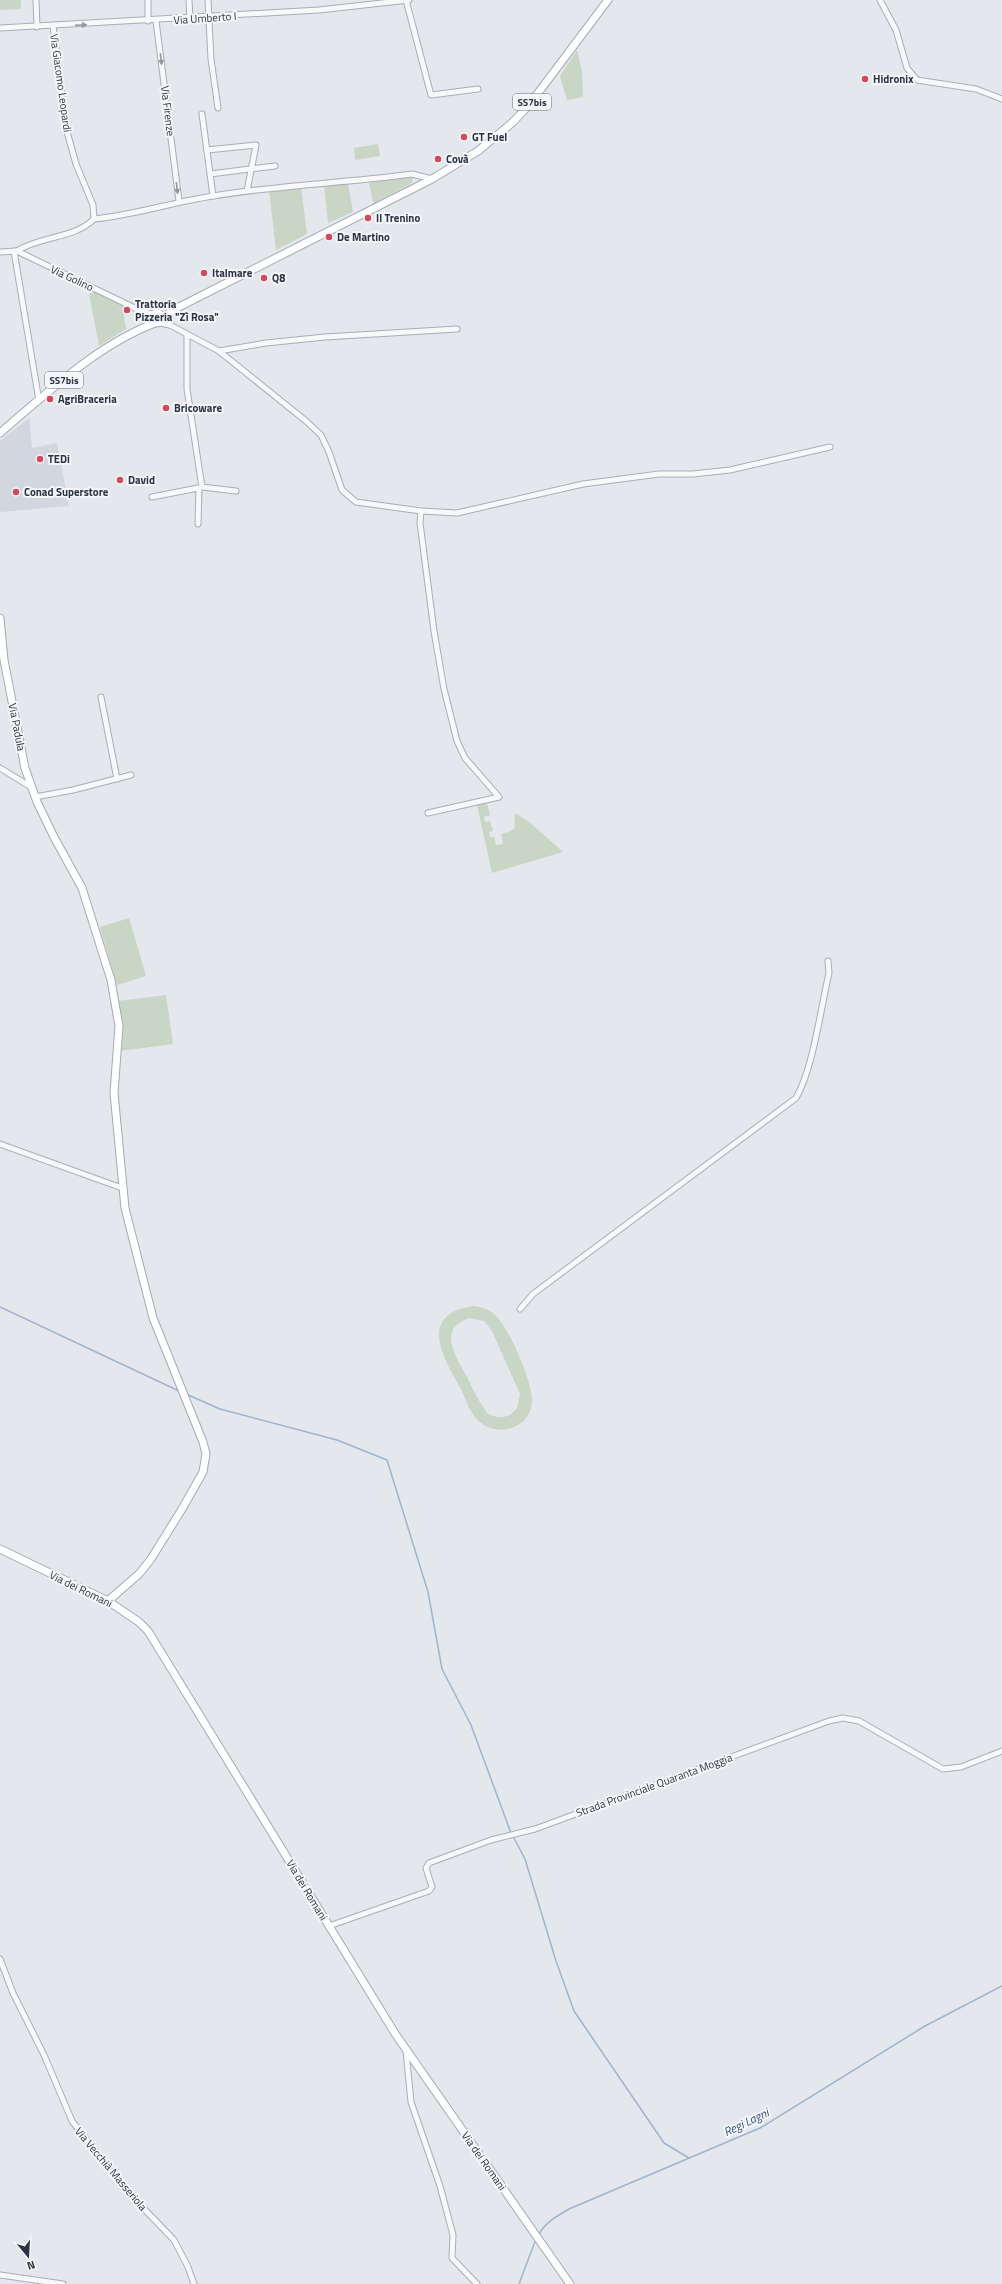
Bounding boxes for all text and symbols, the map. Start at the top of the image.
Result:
street label: Via Umberto I [173,8,237,28]
one-way arrow [75,21,87,28]
street label: Via Giacomo Leopardi [46,33,76,133]
one-way arrow [158,53,164,65]
place label: Hidronix [873,71,914,87]
marker: Hidronix [860,74,870,84]
street label: Via Firenze [157,85,179,138]
road number: SS7bis [513,94,551,110]
place label: GT Fuel [472,129,507,145]
marker: GT Fuel [459,132,469,142]
place label: Covà [446,151,469,167]
marker: Covà [433,154,443,164]
one-way arrow [174,182,180,194]
place label: Il Trenino [376,210,420,226]
marker: Il Trenino [363,213,373,223]
place label: De Martino [337,229,390,245]
marker: De Martino [324,232,334,242]
street label: Via Golino [48,261,96,295]
place label: Italmare [212,265,253,281]
marker: Italmare [199,268,209,278]
place label: Q8 [272,270,285,286]
marker: Q8 [259,273,269,283]
place label: Trattoria Pizzeria "Zì Rosa" [135,296,219,325]
marker: Trattoria Pizzeria "Zì Rosa" [122,305,132,315]
road number: SS7bis [45,372,83,388]
place label: AgriBraceria [58,391,117,407]
marker: AgriBraceria [45,394,55,404]
place label: Bricoware [174,400,223,416]
marker: Bricoware [161,403,171,413]
place label: TEDi [48,451,70,467]
marker: TEDi [35,454,45,464]
place label: David [128,472,155,488]
marker: David [115,475,125,485]
place label: Conad Superstore [24,484,109,500]
marker: Conad Superstore [11,487,21,497]
street label: Via Padula [5,702,30,753]
street label: Via dei Romani [47,1567,115,1611]
street label: Strada Provinciale Quaranta Moggia [574,1749,735,1821]
street label: Via dei Romani [283,1857,331,1923]
water label: Regi Lagni [720,2102,773,2141]
street label: Via Vecchià Masseriola [71,2124,151,2215]
street label: Via dei Romani [458,2128,510,2194]
north arrow [8,2236,48,2276]
text: N [25,2257,37,2274]

